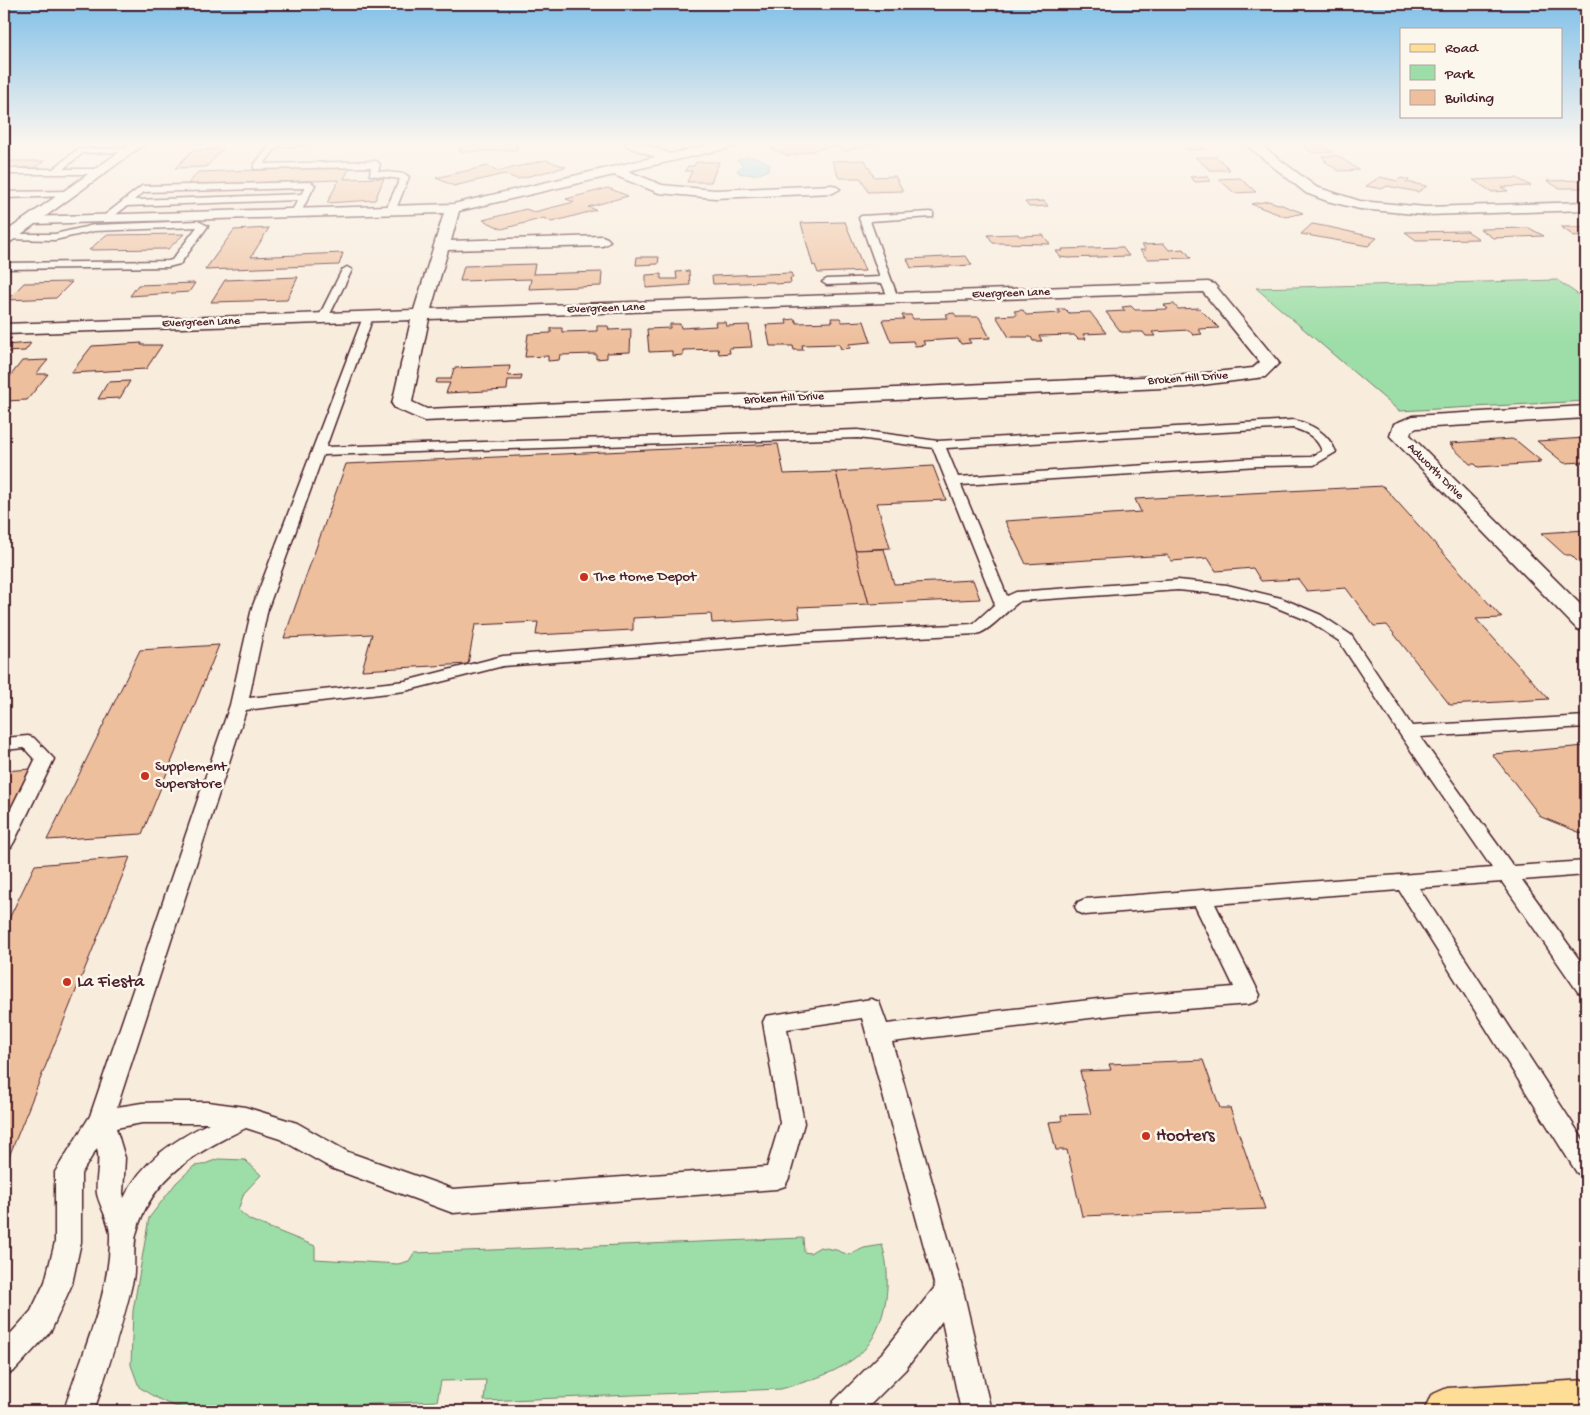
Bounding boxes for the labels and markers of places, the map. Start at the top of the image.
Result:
place label: The Home Depot [593,568,698,586]
marker: The Home Depot [578,571,590,583]
place label: Supplement Superstore [155,758,228,793]
marker: Supplement Superstore [139,770,151,782]
place label: La Fiesta [77,972,145,993]
marker: La Fiesta [61,976,73,988]
place label: Hooters [1156,1126,1216,1147]
marker: Hooters [1140,1130,1152,1142]

